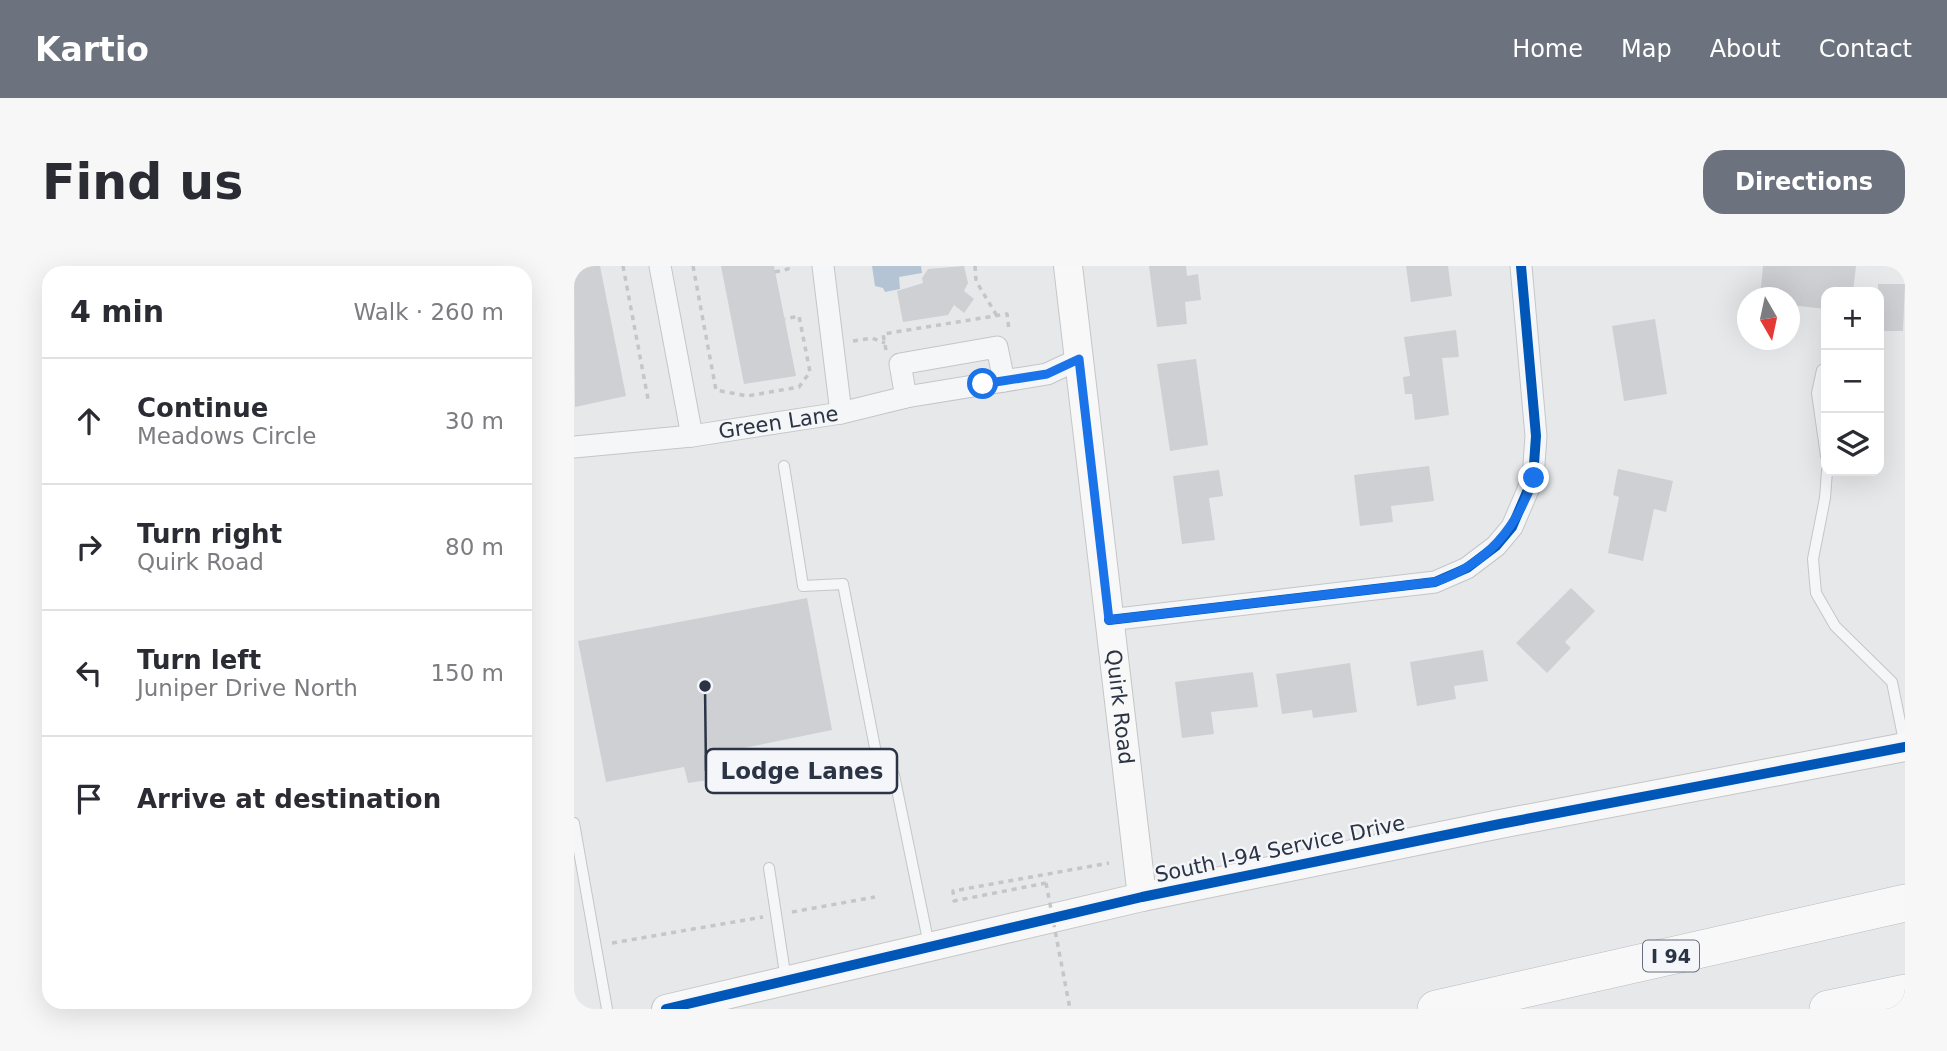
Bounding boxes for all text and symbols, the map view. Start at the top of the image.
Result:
text: Kartio [35,30,149,69]
text: Home [1512,35,1583,63]
text: Map [1621,35,1672,63]
text: About [1710,35,1781,63]
text: Contact [1819,35,1912,63]
button: Directions [1703,150,1905,214]
text: Find us [42,154,243,211]
north arrow [1737,287,1800,350]
map controls [1821,287,1884,476]
button: + [1821,287,1884,350]
text: 4 min [70,294,164,329]
text: Walk · 260 m [353,299,504,325]
button: − [1821,350,1884,413]
route start [967,368,998,399]
text: Continue [137,393,268,423]
icon: ahead [70,402,108,440]
street label: Green Lane [717,402,840,444]
text: 30 m [445,408,504,434]
button: layers [1821,413,1884,476]
text: Meadows Circle [137,423,316,449]
route end [1518,462,1549,493]
text: Turn right [137,519,282,549]
icon: right [70,528,108,566]
text: 80 m [445,534,504,560]
text: Quirk Road [137,549,264,575]
text: Turn left [137,645,261,675]
street label: Quirk Road [1101,648,1138,766]
icon: left [70,654,108,692]
text: 150 m [430,660,504,686]
text: Juniper Drive North [137,675,358,701]
callout: Lodge Lanes [706,749,897,793]
text: Lodge Lanes [721,758,883,784]
icon: arrive [70,780,108,818]
text: Arrive at destination [137,784,441,814]
street label: South I-94 Service Drive [1153,811,1407,887]
road number: I 94 [1643,940,1699,972]

